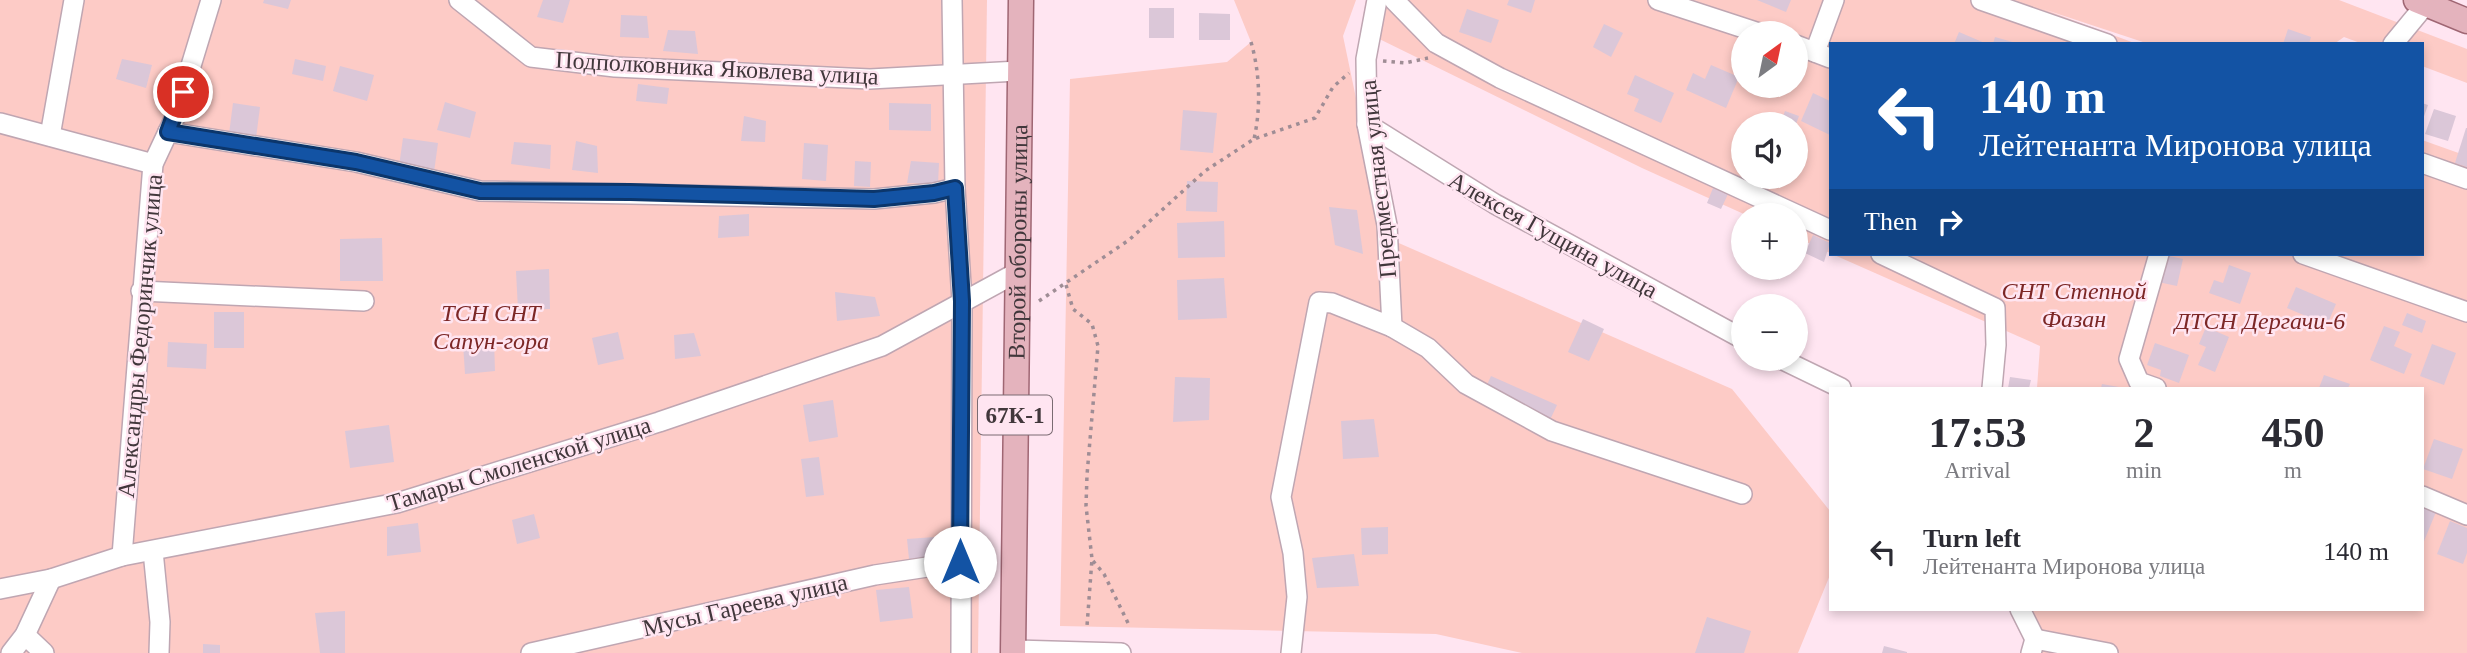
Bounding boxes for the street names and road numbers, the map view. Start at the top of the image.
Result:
street label: Подполковника Яковлева улица [555,47,880,89]
street label: Предместная улица [1355,78,1401,279]
street label: Второй обороны улица [1004,124,1032,360]
street label: Алексея Гущина улица [1444,167,1662,303]
street label: Александры Федоринчик улица [113,173,167,499]
road number: 67К-1 [978,396,1052,434]
street label: Тамары Смоленской улица [384,411,654,516]
street label: Мусы Гареева улица [640,569,850,641]

